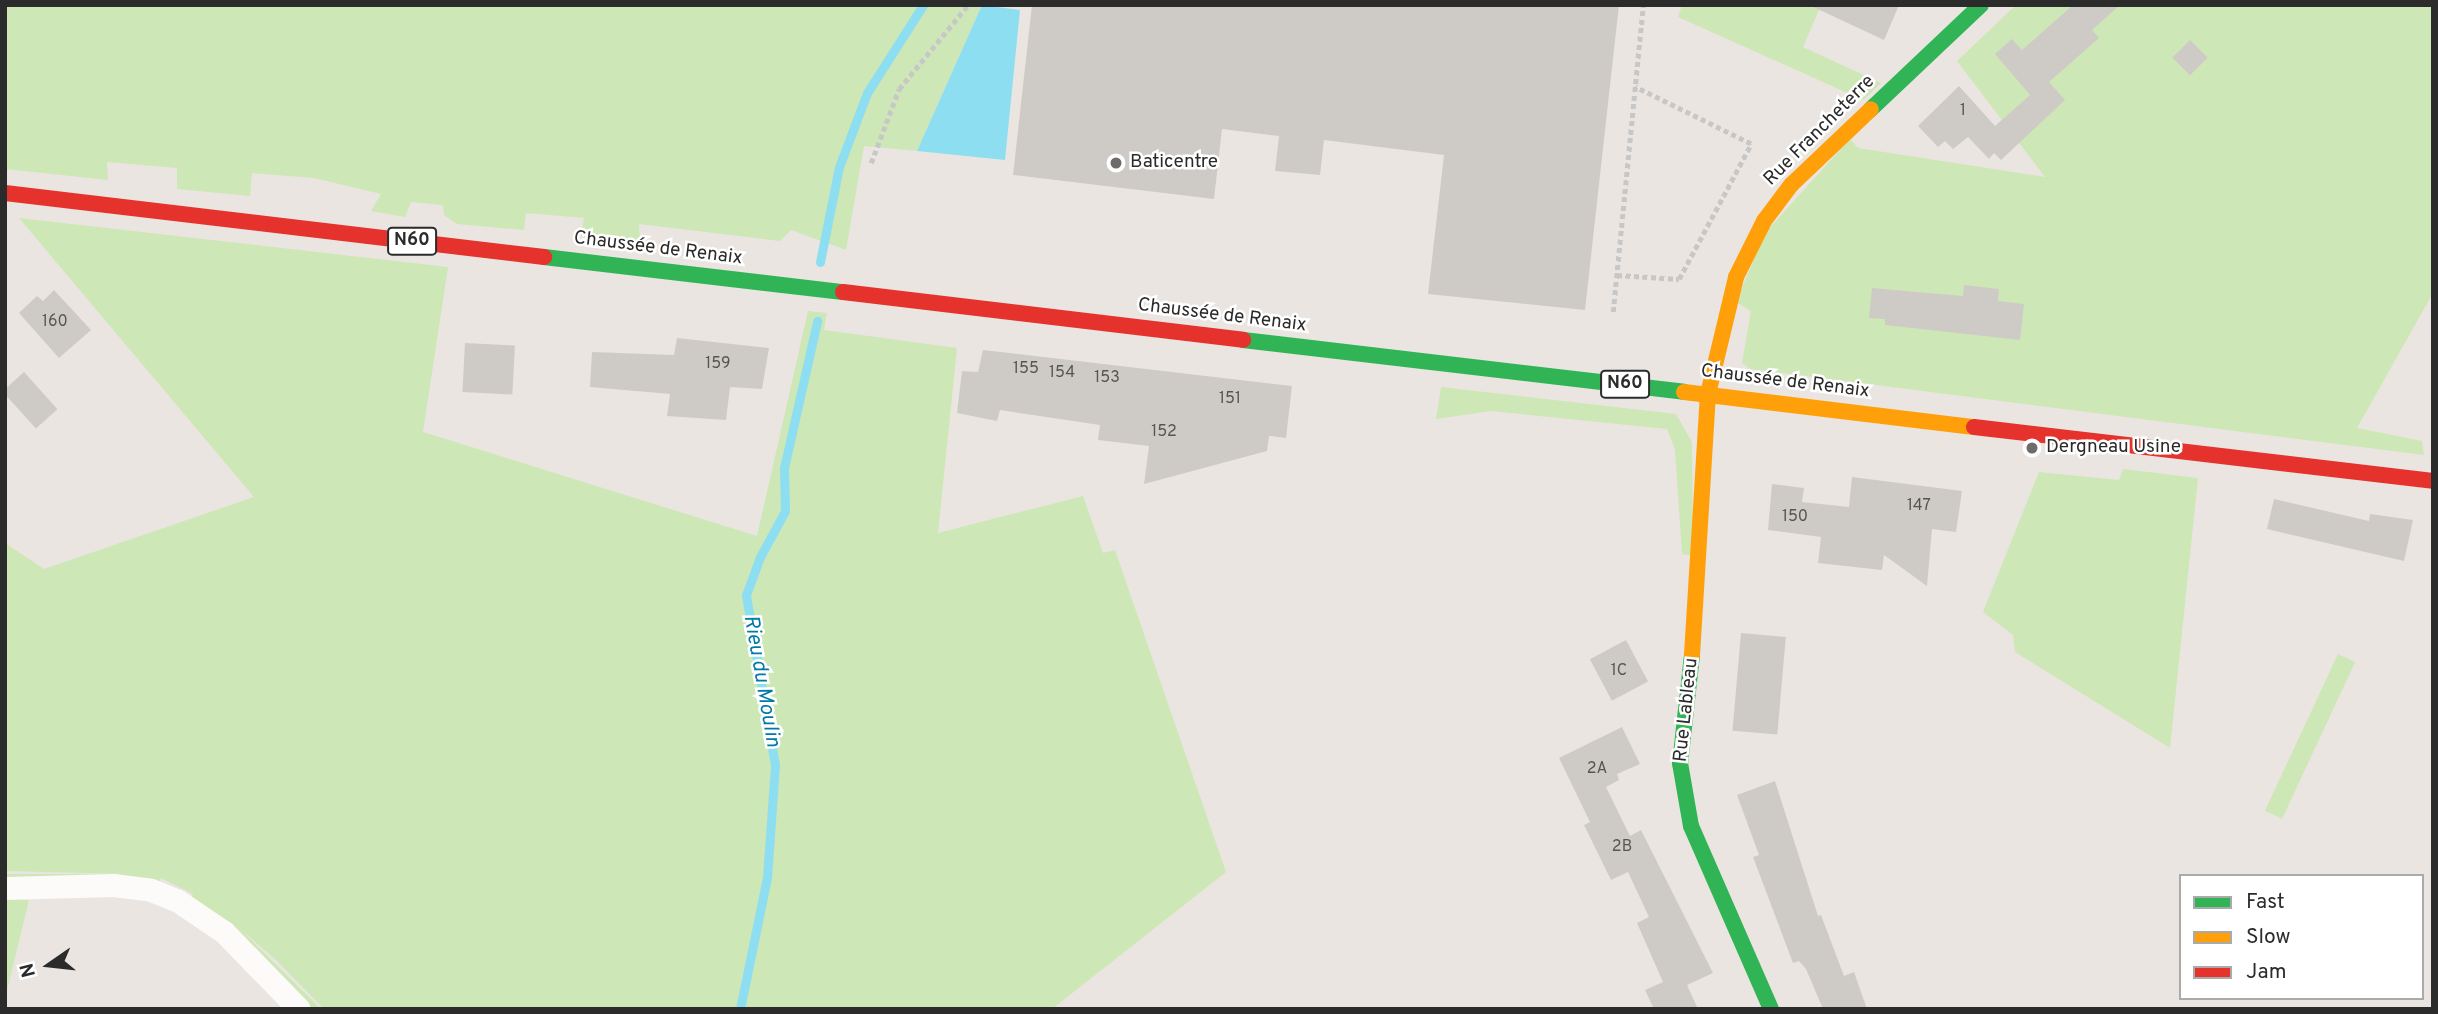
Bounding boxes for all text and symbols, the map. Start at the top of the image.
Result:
street label: Rue Francheterre [1760,71,1880,191]
house number: 1 [1960,101,1966,121]
place label: Baticentre [1130,152,1218,174]
marker: Baticentre [1108,155,1124,171]
road number: N60 [386,227,438,256]
street label: Chaussée de Renaix [572,227,744,271]
street label: Chaussée de Renaix [1136,294,1308,338]
house number: 160 [42,312,68,332]
house number: 159 [705,354,731,374]
house number: 155 [1013,359,1039,379]
street label: Chaussée de Renaix [1699,360,1871,404]
house number: 154 [1049,363,1075,383]
house number: 153 [1094,368,1120,388]
road number: N60 [1599,370,1651,398]
house number: 151 [1219,389,1241,409]
house number: 152 [1151,422,1177,442]
place label: Dergneau Usine [2046,437,2181,459]
marker: Dergneau Usine [2024,440,2040,456]
house number: 147 [1907,496,1931,516]
house number: 150 [1782,507,1808,527]
water label: Rieu du Moulin [737,613,785,749]
street label: Rue Lableau [1670,657,1704,763]
house number: 1C [1611,661,1627,681]
house number: 2A [1587,759,1607,779]
house number: 2B [1612,837,1632,857]
legend [2179,874,2424,1000]
text: Fast [2246,889,2285,916]
text: Slow [2246,924,2291,951]
north arrow [14,930,84,1000]
text: Jam [2246,959,2287,986]
text: N [15,961,42,980]

